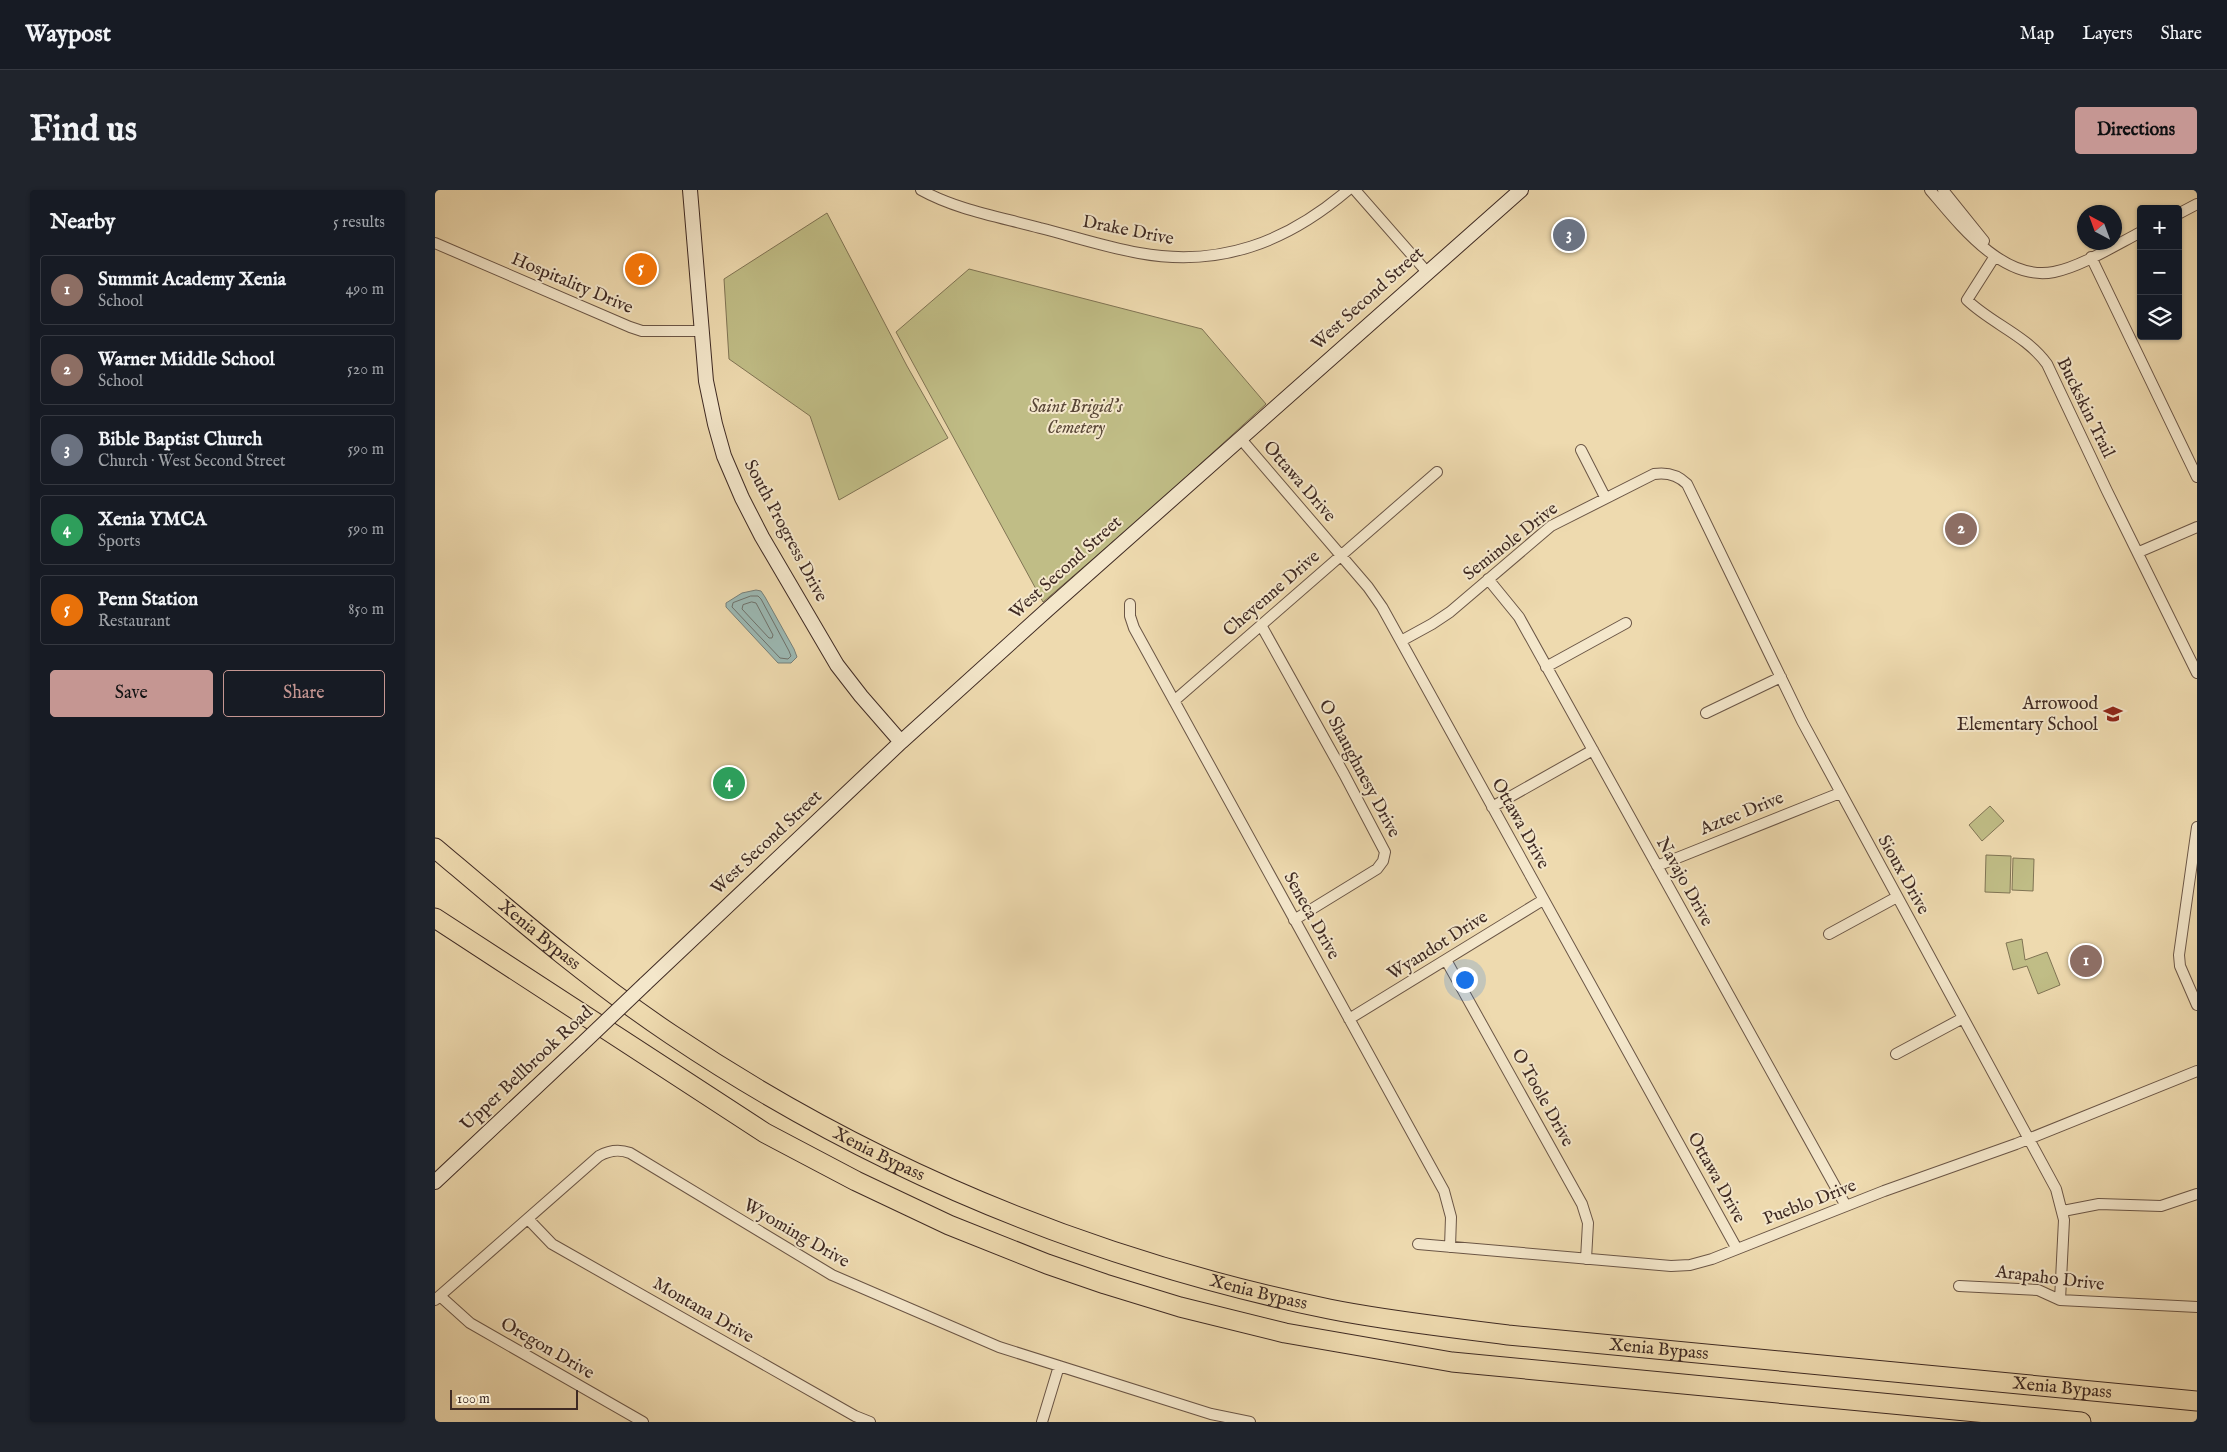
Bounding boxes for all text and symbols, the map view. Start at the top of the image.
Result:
text: Waypost [25,19,111,50]
text: Map [2020,23,2054,46]
text: Layers [2082,23,2133,46]
text: Share [2161,23,2202,46]
button: Directions [2075,107,2197,154]
text: Find us [30,108,137,153]
north arrow [2077,205,2122,250]
map controls [2137,205,2182,340]
button: + [2137,205,2182,250]
text: Nearby [50,209,115,236]
street label: Drake Drive [1080,211,1176,251]
text: 5 results [333,213,385,233]
pin: 3 [1553,216,1585,254]
street label: West Second Street [1307,242,1429,356]
street label: Hospitality Drive [508,248,636,320]
pin: 5 [625,250,657,288]
button: − [2137,250,2182,295]
text: Summit Academy Xenia [98,268,286,292]
text: 1 [64,280,70,300]
text: 490 m [345,280,384,300]
text: School [98,292,143,312]
button: layers [2137,295,2182,340]
text: Warner Middle School [98,348,275,372]
street label: Buckskin Trail [2051,354,2119,462]
text: 2 [63,360,71,380]
text: 520 m [347,360,384,380]
text: School [98,372,143,392]
park label: Saint Brigid’s Cemetery [1029,396,1124,440]
text: Bible Baptist Church [98,428,262,452]
street label: Ottawa Drive [1257,437,1341,527]
text: 3 [64,440,70,460]
text: 590 m [348,440,384,460]
text: Church · West Second Street [98,452,286,472]
street label: South Progress Drive [738,456,832,606]
street label: Seminole Drive [1459,498,1563,586]
text: Xenia YMCA [98,508,207,532]
pin: 2 [1945,510,1977,548]
street label: West Second Street [1005,511,1127,625]
text: 4 [63,520,71,540]
text: 590 m [348,520,384,540]
text: Sports [98,532,140,552]
street label: Cheyenne Drive [1219,546,1325,642]
text: Penn Station [98,588,198,612]
text: 5 [64,600,70,620]
text: 850 m [348,600,384,620]
text: Restaurant [98,612,171,632]
button: Save [50,670,213,717]
button: Share [223,670,385,717]
place label: Arrowood Elementary School [1957,693,2098,737]
street label: O Shaughnesy Drive [1313,696,1405,842]
school or university icon: Arrowood Elementary School [2102,703,2124,725]
pin: 4 [713,764,745,802]
street label: Ottawa Drive [1486,775,1554,873]
street label: West Second Street [707,786,827,900]
street label: Aztec Drive [1696,787,1787,842]
street label: Sioux Drive [1872,831,1934,919]
street label: Navajo Drive [1650,833,1718,931]
street label: Seneca Drive [1278,868,1344,964]
street label: Xenia Bypass [493,895,585,976]
street label: Wyandot Drive [1383,906,1493,986]
pin: 1 [2070,942,2102,980]
your location [1452,967,1478,993]
street label: Upper Bellbrook Road [456,1001,598,1136]
street label: O Toole Drive [1506,1045,1578,1151]
street label: Xenia Bypass [829,1122,928,1187]
street label: Ottawa Drive [1682,1129,1750,1227]
street label: Pueblo Drive [1760,1175,1860,1231]
street label: Wyoming Drive [739,1194,853,1274]
street label: Arapaho Drive [1993,1261,2106,1297]
street label: Xenia Bypass [1207,1269,1309,1316]
street label: Montana Drive [648,1273,758,1349]
street label: Oregon Drive [496,1313,598,1385]
street label: Xenia Bypass [1608,1333,1710,1366]
street label: Xenia Bypass [2011,1372,2113,1404]
scale bar [450,1387,577,1410]
text: 100 m [457,1390,490,1408]

